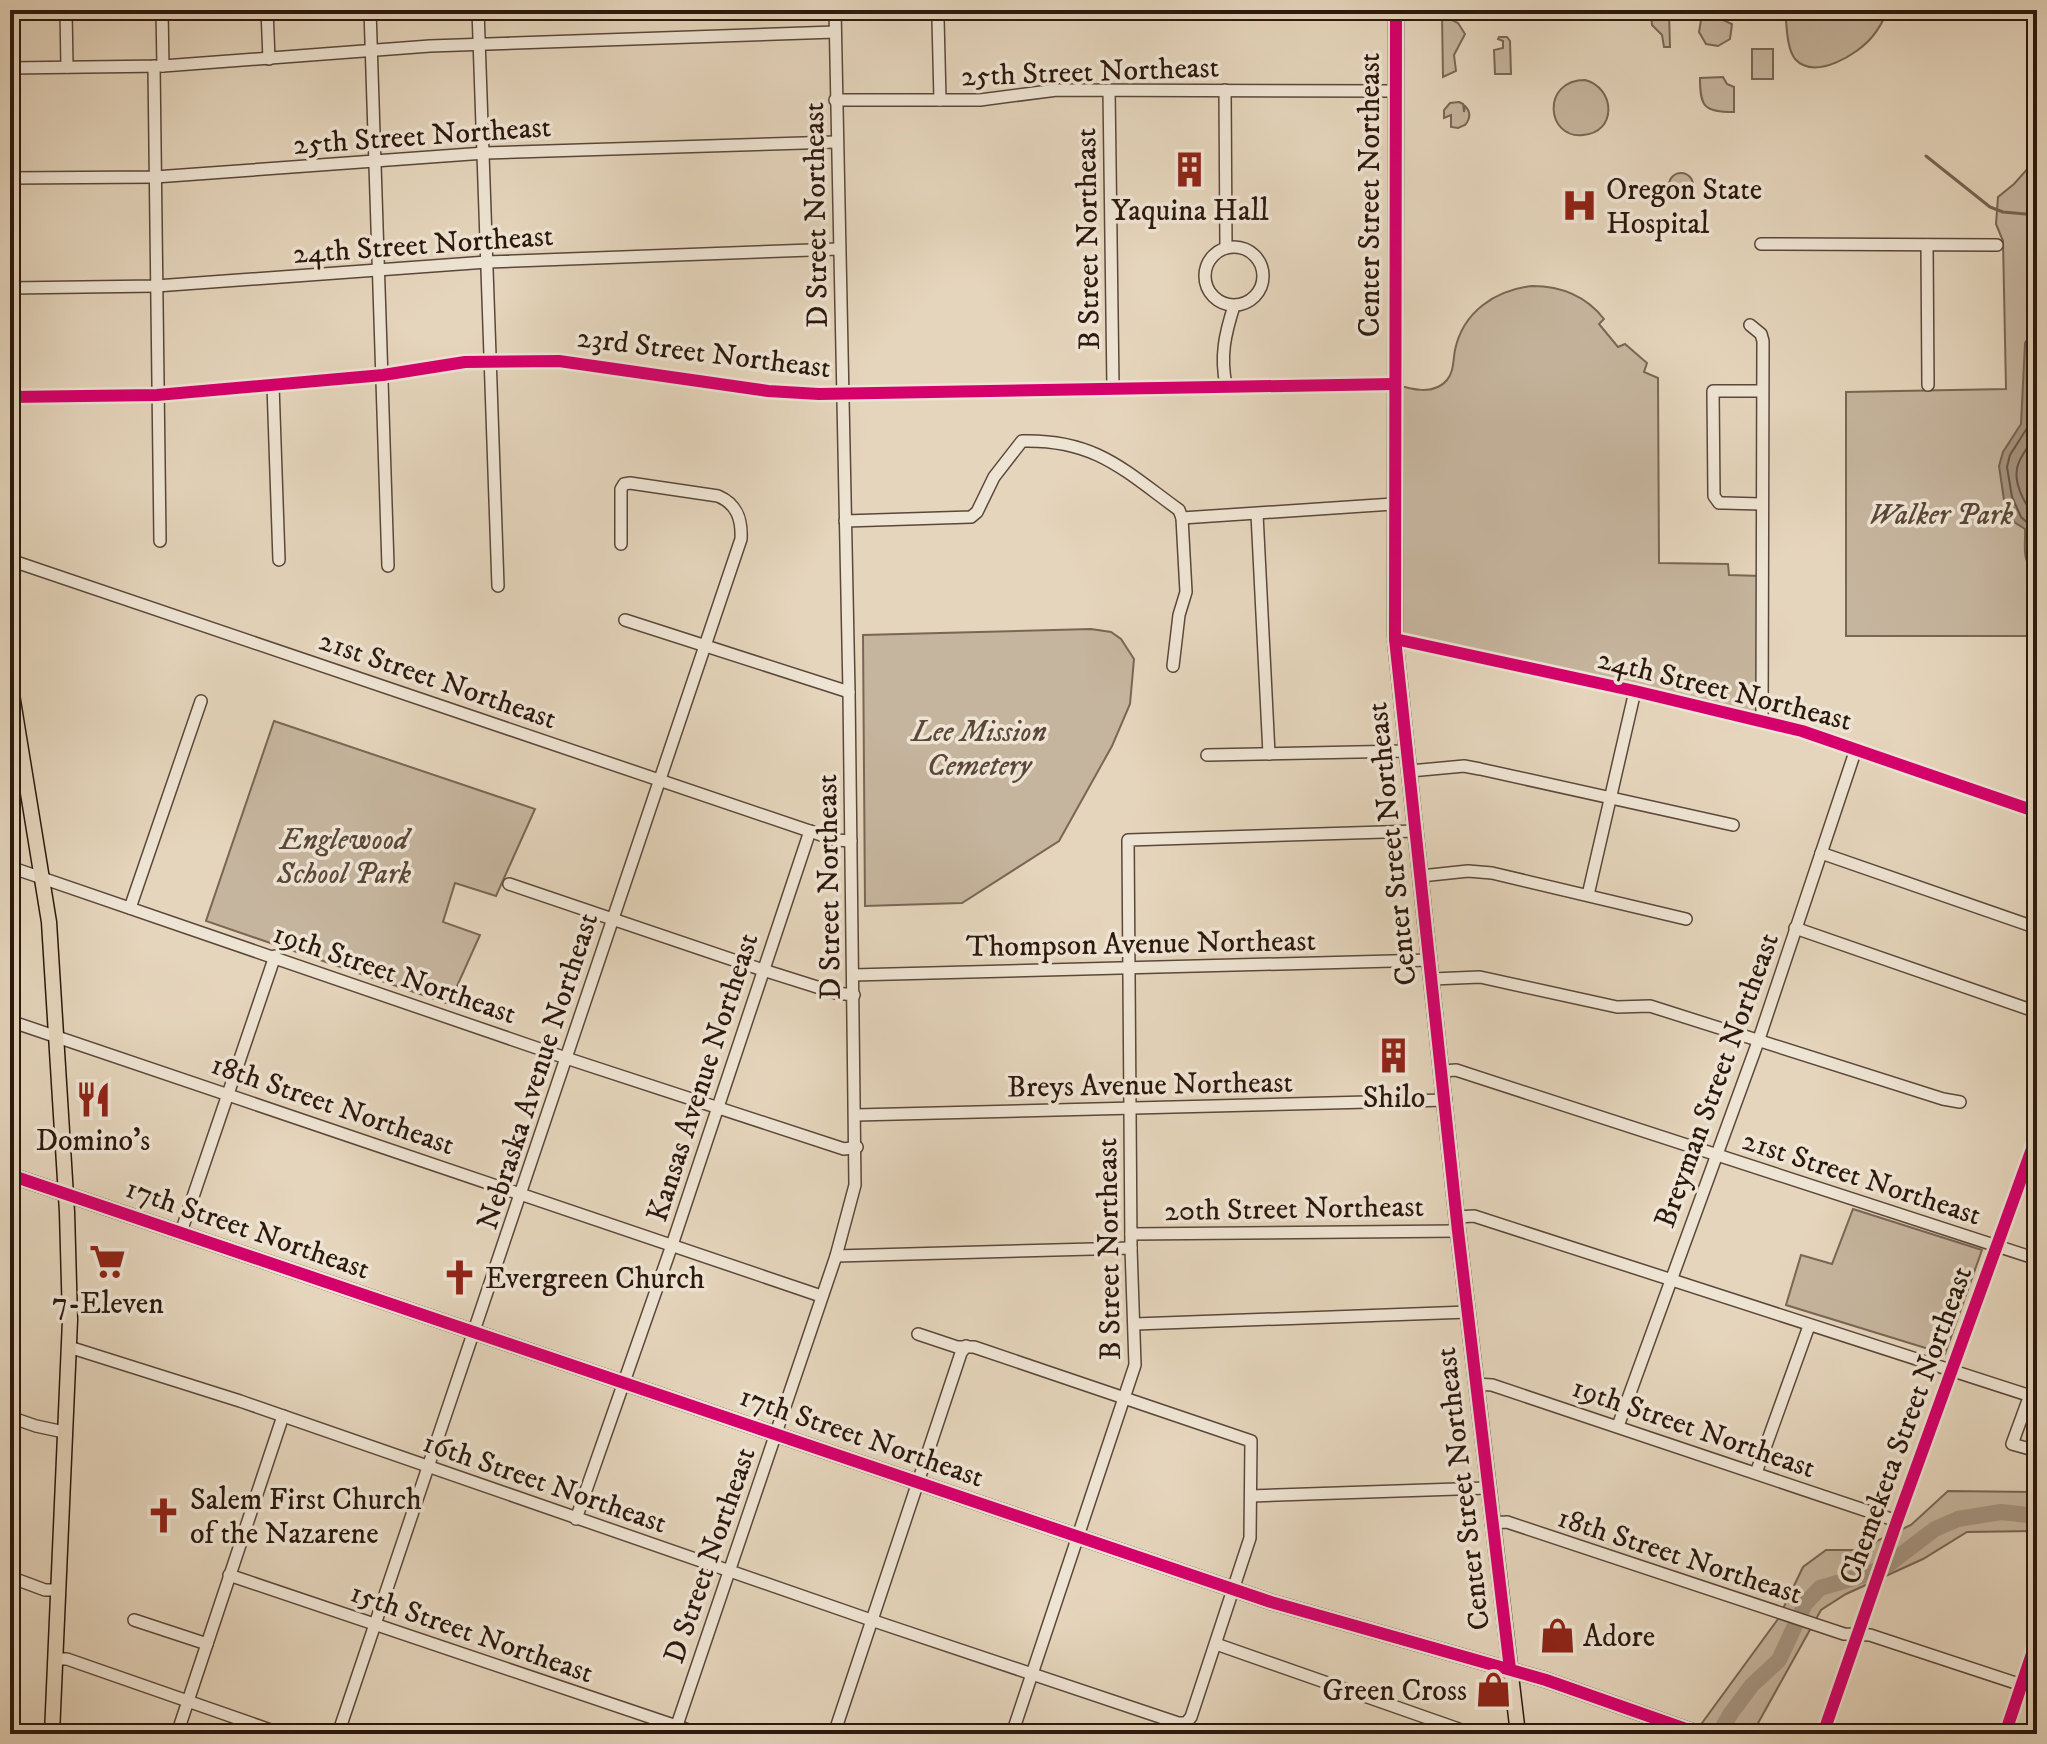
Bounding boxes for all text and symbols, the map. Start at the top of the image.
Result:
street label: 25th Street Northeast [960,50,1220,95]
street label: Center Street Northeast [1352,53,1389,337]
street label: D Street Northeast [796,102,837,328]
street label: 25th Street Northeast [292,109,552,164]
street label: B Street Northeast [1068,127,1109,351]
building icon: Yaquina Hall [1171,150,1209,188]
place label: Oregon State Hospital [1606,172,1762,243]
hospital icon: Oregon State Hospital [1561,187,1599,225]
place label: Yaquina Hall [1111,193,1269,230]
street label: 24th Street Northeast [292,218,555,273]
street label: 23rd Street Northeast [575,320,833,387]
park label: Walker Park [1869,497,2014,534]
street label: 21st Street Northeast [314,622,561,738]
street label: 24th Street Northeast [1594,641,1856,740]
street label: Center Street Northeast [1359,700,1426,987]
park label: Lee Mission Cemetery [909,714,1047,785]
street label: D Street Northeast [809,774,850,1000]
park label: Englewood School Park [276,822,413,893]
street label: Nebraska Avenue Northeast [470,908,607,1235]
street label: 19th Street Northeast [268,915,521,1033]
street label: Thompson Avenue Northeast [966,923,1316,966]
street label: Kansas Avenue Northeast [639,928,768,1226]
street label: Breyman Street Northeast [1647,928,1788,1233]
building icon: Shilo [1375,1037,1413,1075]
street label: 18th Street Northeast [206,1046,459,1164]
street label: Breys Avenue Northeast [1007,1065,1293,1106]
restaurant icon: Domino's [74,1080,112,1118]
place label: Shilo [1363,1080,1425,1117]
street label: 21st Street Northeast [1737,1122,1986,1234]
place label: Domino's [36,1123,150,1160]
street label: B Street Northeast [1089,1137,1130,1361]
street label: 17th Street Northeast [121,1170,374,1289]
street label: 20th Street Northeast [1164,1189,1424,1230]
supermarket icon: 7-Eleven [89,1243,127,1281]
church icon: Evergreen Church [440,1259,478,1297]
place label: Evergreen Church [485,1261,705,1298]
street label: Chemeketa Street Northeast [1832,1261,1981,1590]
place label: 7-Eleven [52,1286,164,1323]
street label: Center Street Northeast [1428,1345,1499,1632]
street label: 19th Street Northeast [1567,1369,1820,1487]
street label: 17th Street Northeast [735,1378,988,1497]
street label: 16th Street Northeast [418,1424,671,1542]
street label: D Street Northeast [656,1443,765,1668]
place label: Salem First Church of the Nazarene [190,1482,422,1553]
church icon: Salem First Church of the Nazarene [145,1497,183,1535]
street label: 18th Street Northeast [1553,1499,1806,1613]
street label: 15th Street Northeast [345,1574,598,1692]
shop icon: Adore [1538,1617,1576,1655]
place label: Adore [1583,1619,1655,1656]
shop icon: Green Cross [1474,1671,1512,1709]
place label: Green Cross [1322,1673,1467,1710]

